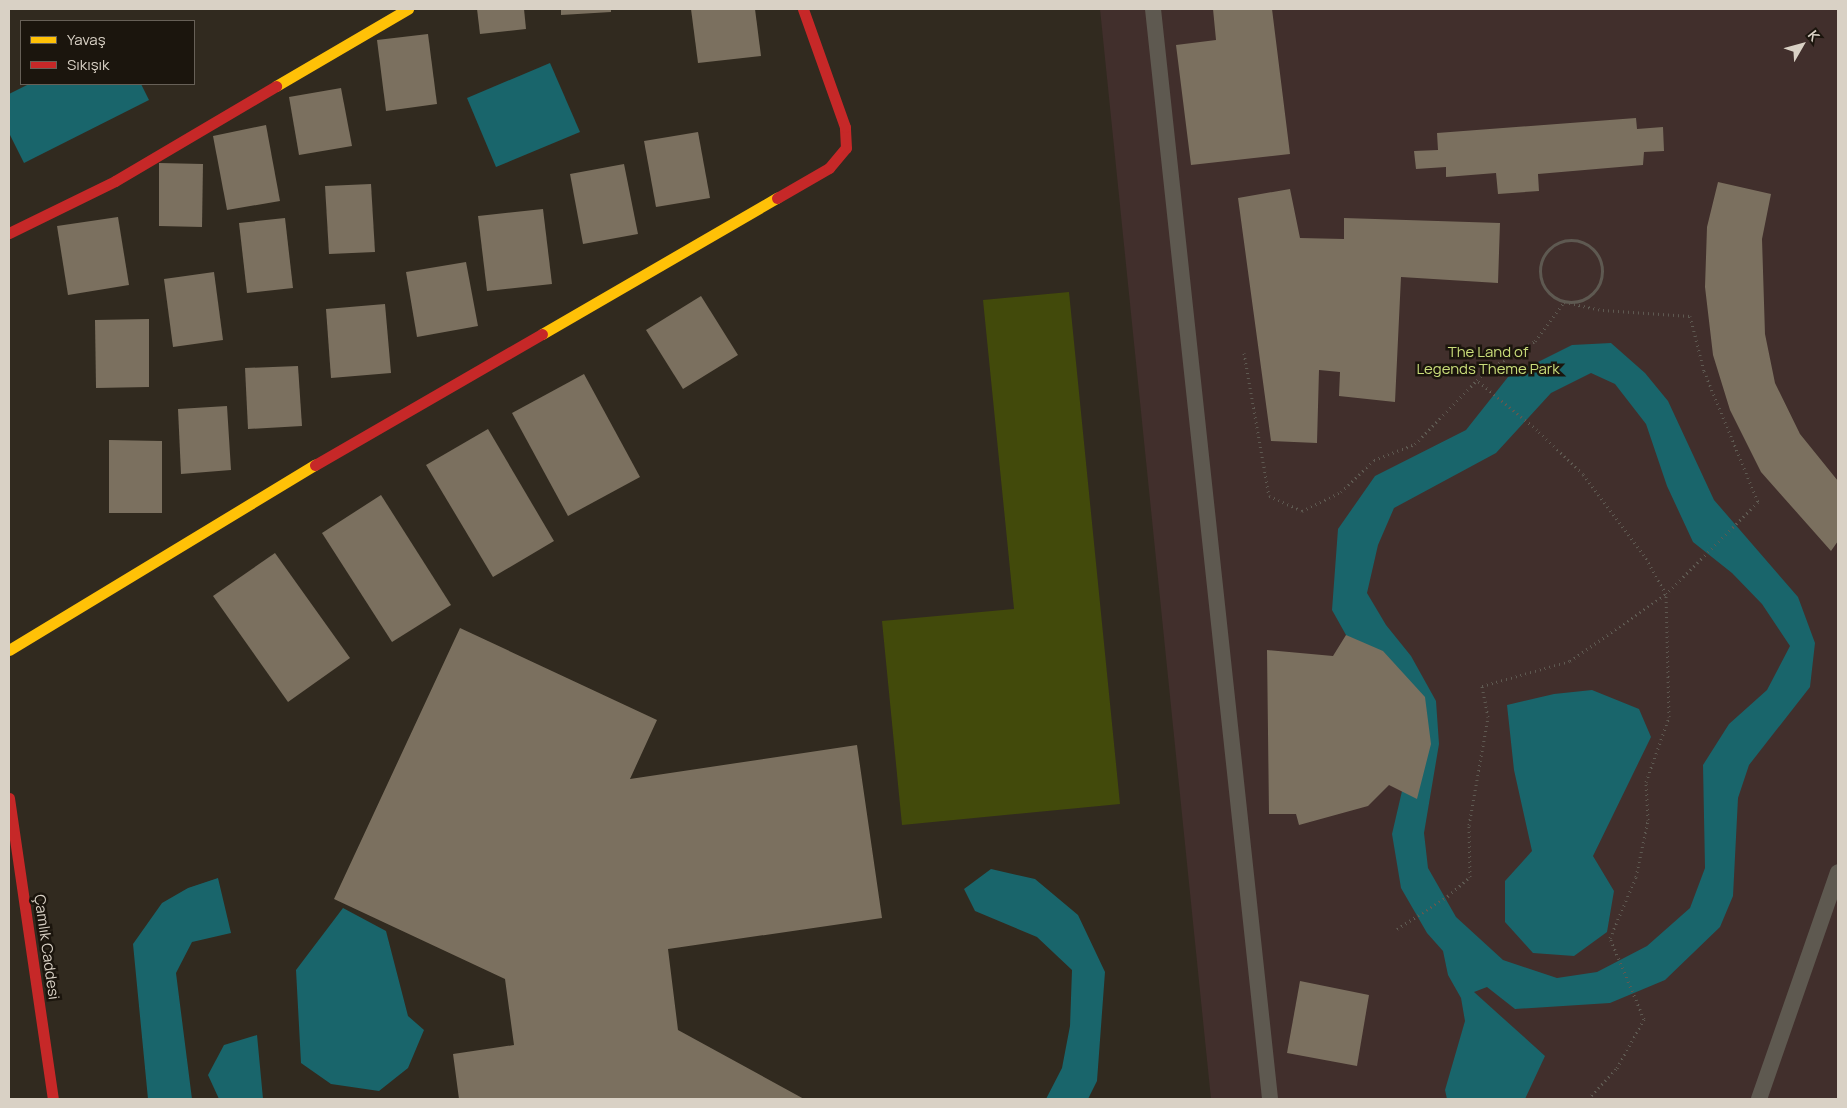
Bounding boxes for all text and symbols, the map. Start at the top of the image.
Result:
legend [20,20,195,85]
north arrow [1777,20,1827,70]
text: K [1804,26,1824,45]
text: Yavaş [67,29,106,50]
text: Sıkışık [67,54,110,75]
park label: The Land of Legends Theme Park [1416,342,1560,377]
street label: Çamlık Caddesi [31,893,63,1001]

